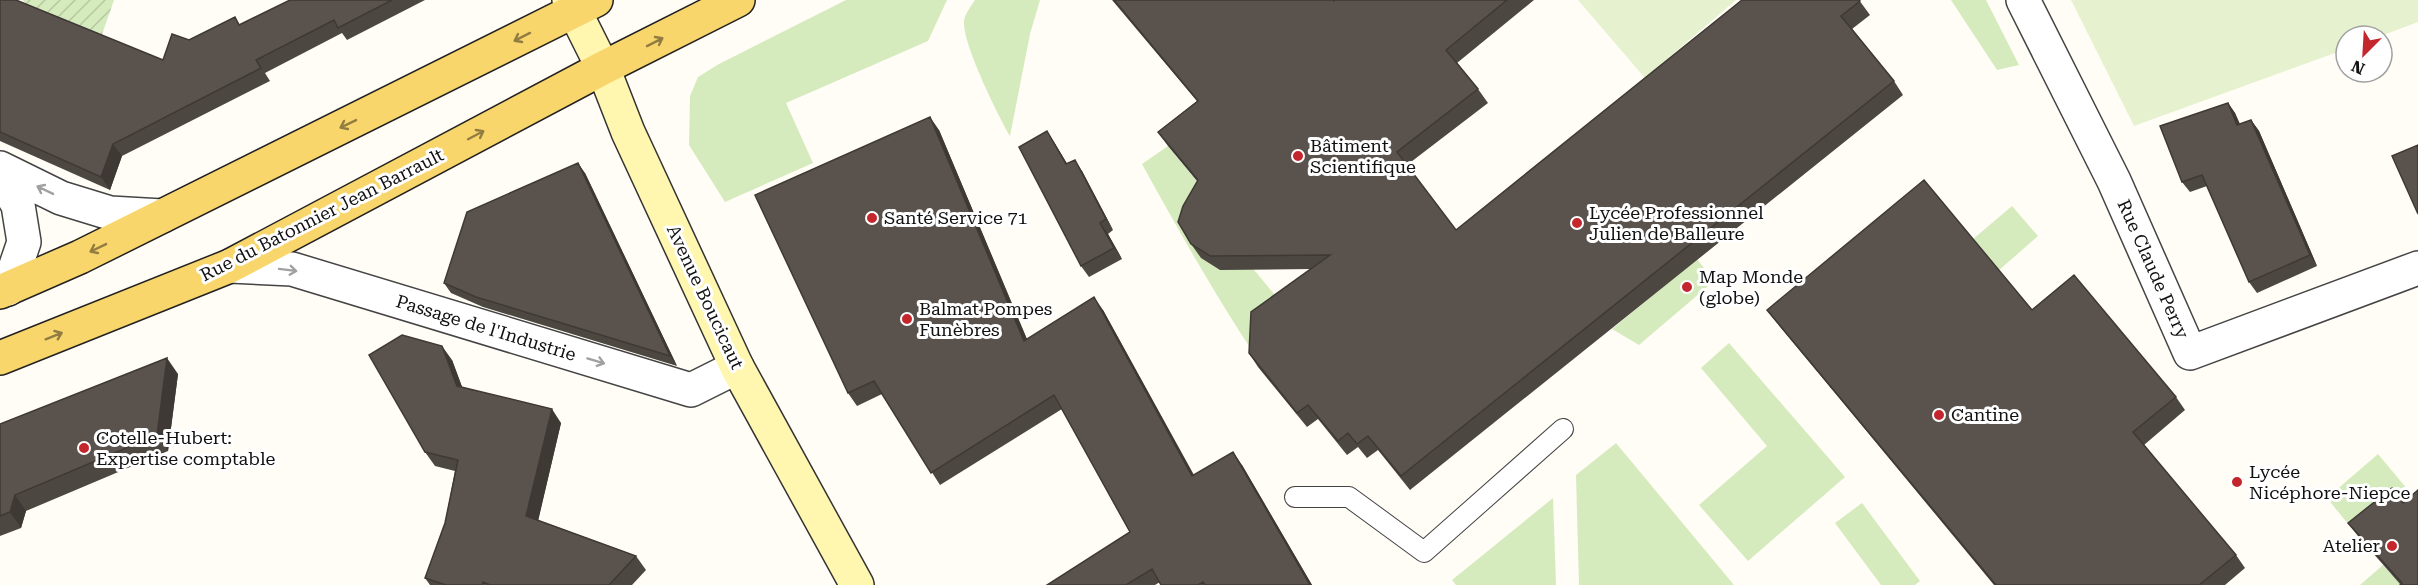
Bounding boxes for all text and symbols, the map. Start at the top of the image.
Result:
north arrow [2334,24,2394,84]
one-way arrow [514,32,532,43]
one-way arrow [645,36,663,47]
text: N [2349,56,2368,78]
one-way arrow [340,118,357,130]
one-way arrow [467,129,484,141]
place label: Bâtiment Scientifique [1310,135,1416,177]
street label: Rue du Batonnier Jean Barrault [197,144,447,285]
marker: Bâtiment Scientifique [1291,149,1305,163]
one-way arrow [36,184,54,195]
street label: Rue Claude Perry [2113,196,2194,342]
place label: Lycée Professionnel Julien de Balleure [1589,202,1764,244]
place label: Santé Service 71 [884,207,1028,228]
marker: Santé Service 71 [865,211,879,225]
marker: Lycée Professionnel Julien de Balleure [1570,216,1584,230]
street label: Avenue Boucicaut [663,221,748,373]
one-way arrow [90,242,107,254]
one-way arrow [278,265,298,276]
place label: Map Monde (globe) [1699,266,1803,308]
marker: Map Monde (globe) [1680,280,1694,294]
street label: Passage de l'Industrie [394,290,579,365]
place label: Balmat Pompes Funèbres [919,298,1052,340]
marker: Balmat Pompes Funèbres [900,312,914,326]
one-way arrow [45,330,63,341]
one-way arrow [586,356,605,367]
place label: Cantine [1951,404,2019,425]
marker: Cantine [1932,408,1946,422]
place label: Cotelle-Hubert: Expertise comptable [96,427,276,469]
marker: Cotelle-Hubert: Expertise comptable [77,441,91,455]
place label: Lycée Nicéphore-Niepce [2249,461,2410,503]
marker: Lycée Nicéphore-Niepce [2230,475,2244,489]
place label: Atelier [2323,535,2380,556]
marker: Atelier [2385,539,2399,553]

